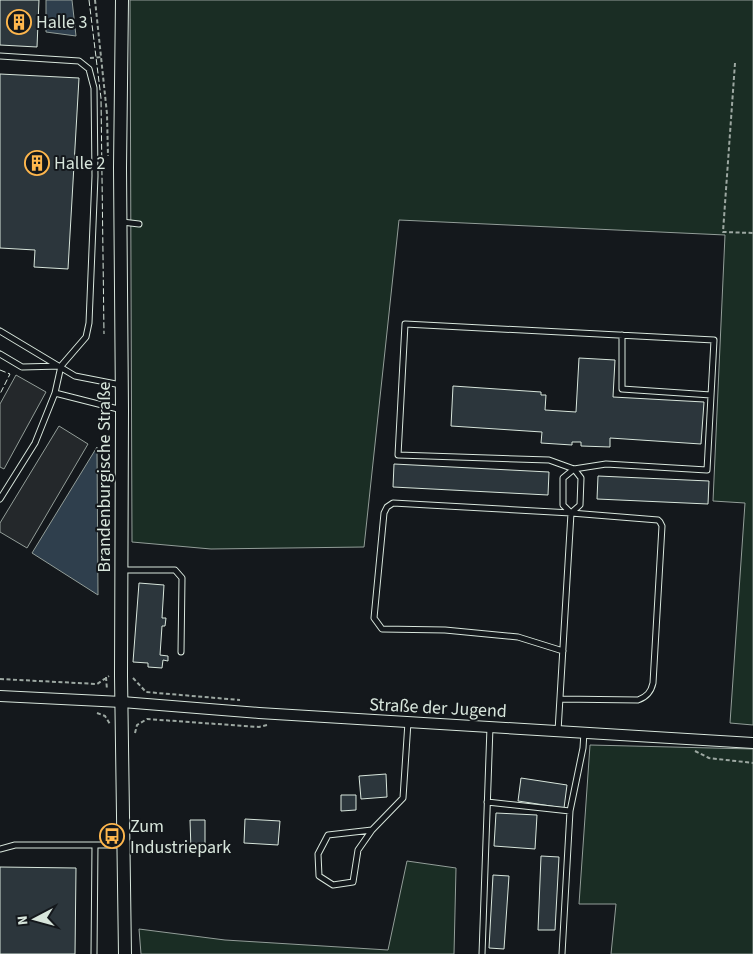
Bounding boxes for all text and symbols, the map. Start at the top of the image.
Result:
building icon: Halle 3 [6,9,32,35]
place label: Halle 3 [36,10,88,35]
building icon: Halle 2 [24,150,50,176]
place label: Halle 2 [54,151,106,176]
street label: Brandenburgische Straße [92,381,117,572]
street label: Straße der Jugend [369,692,507,724]
place label: Zum Industriepark [130,814,231,860]
bus stop icon: Zum Industriepark [99,823,125,849]
north arrow [10,894,60,944]
text: N [13,915,33,926]

